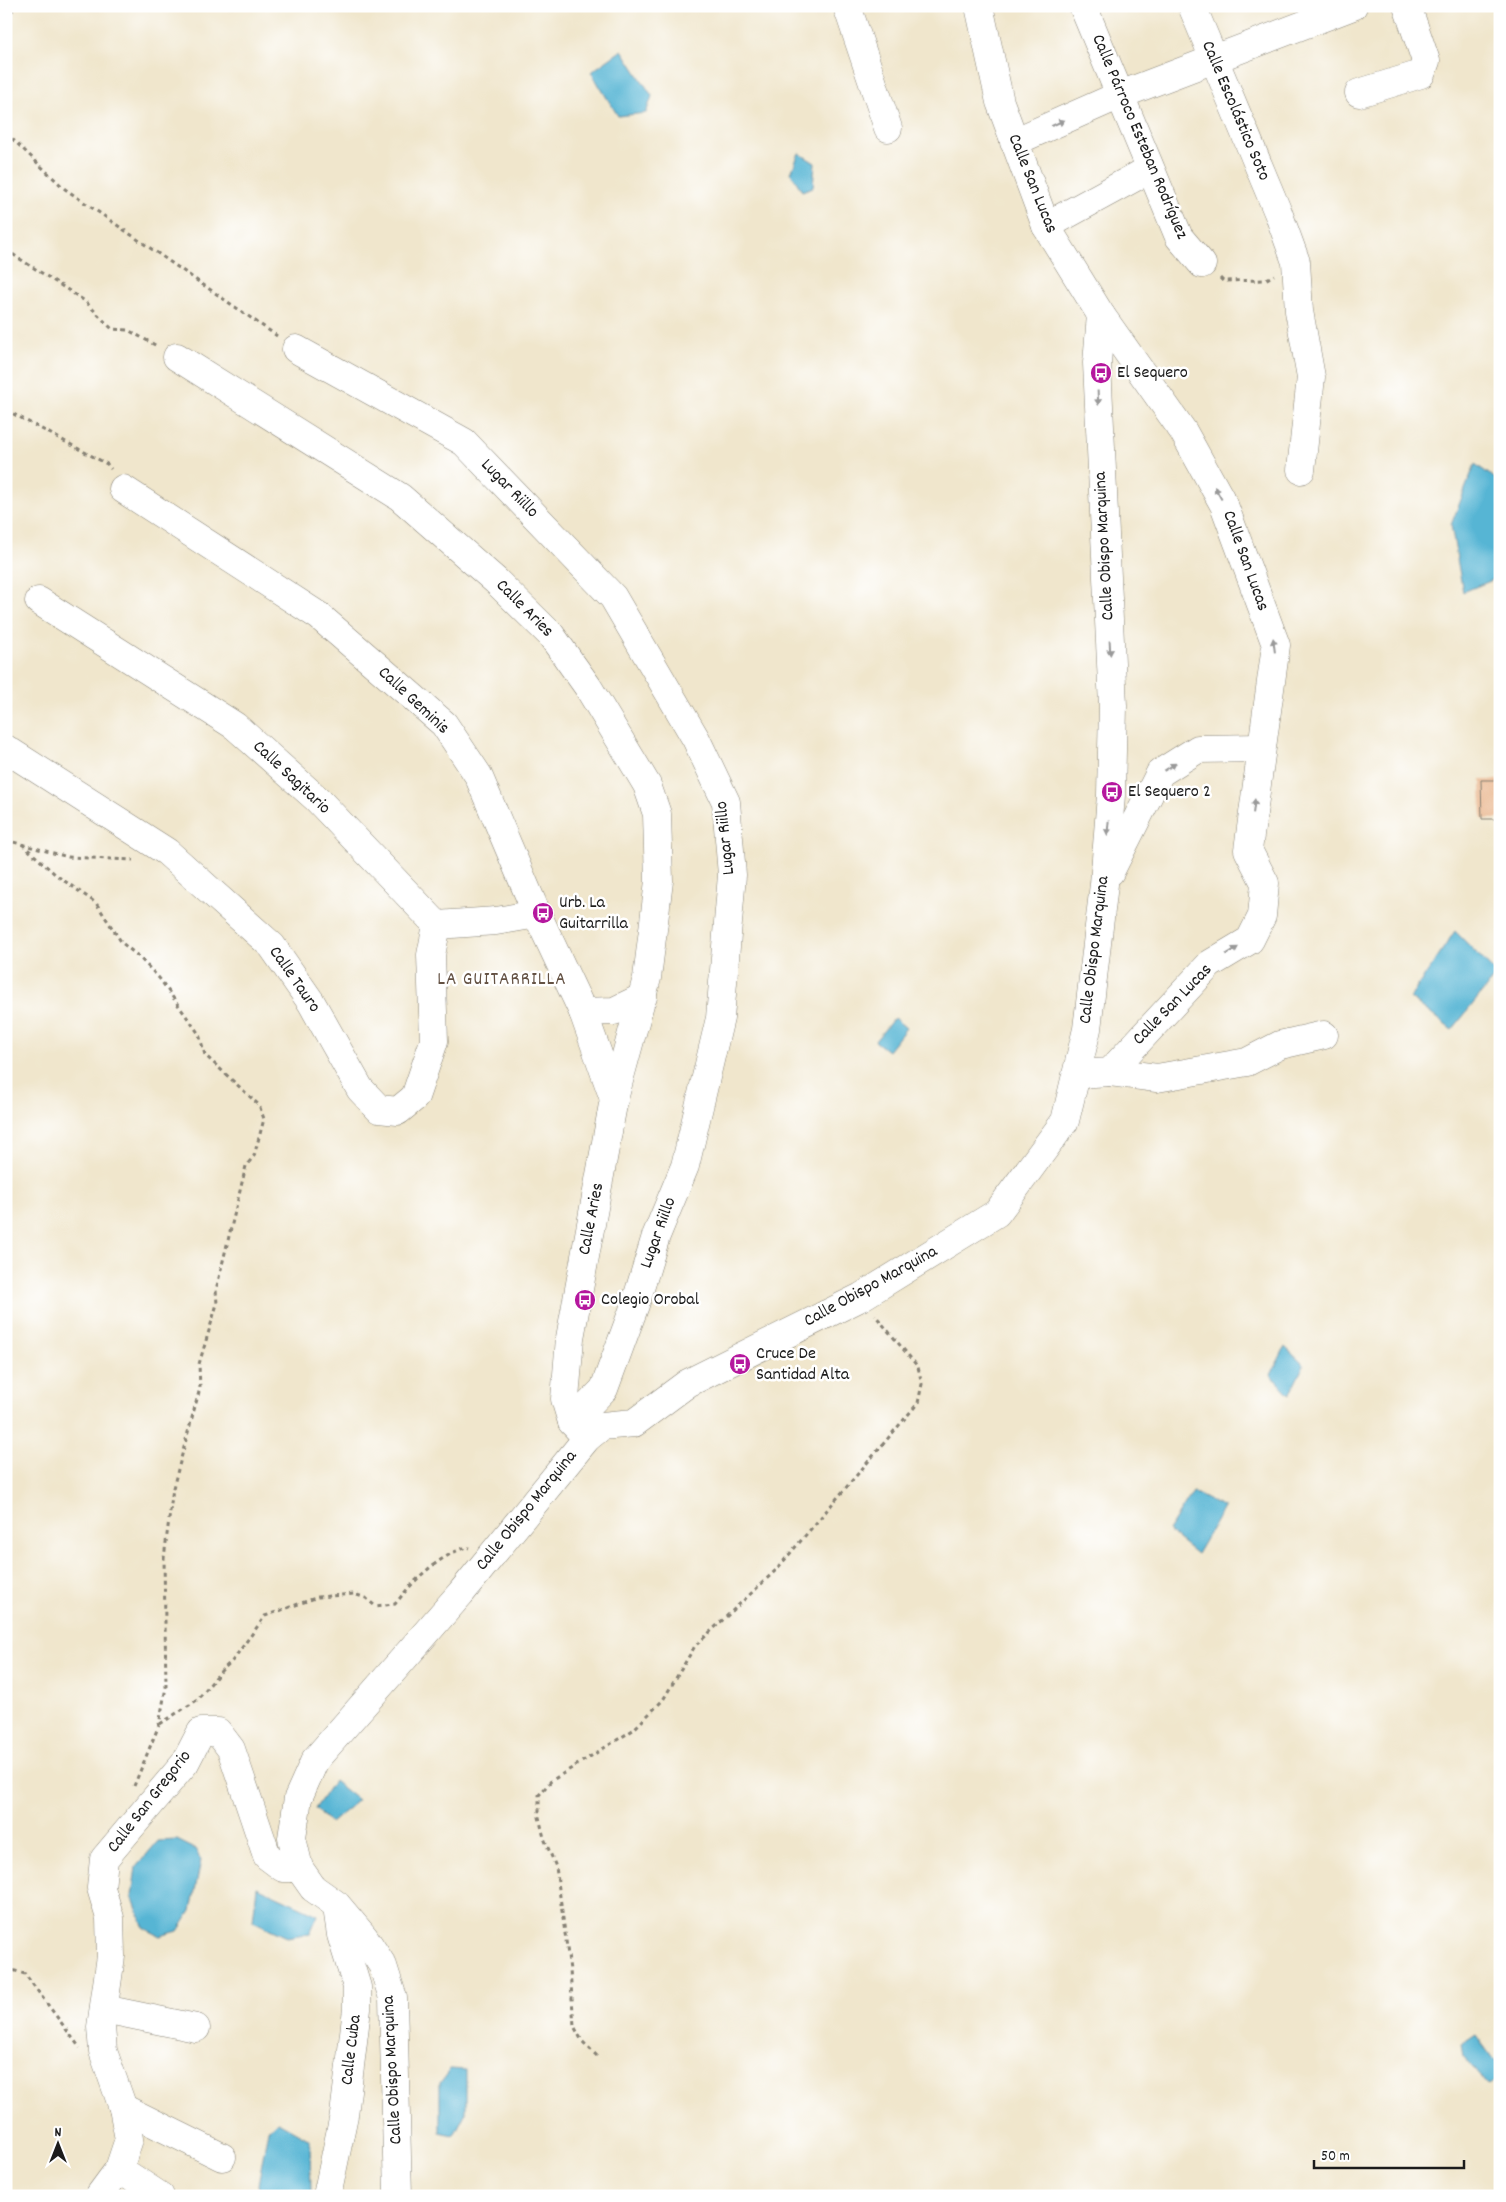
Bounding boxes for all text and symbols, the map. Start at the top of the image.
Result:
street label: Calle Párroco Esteban Rodríguez [1084,31,1194,243]
street label: Calle Escolástico Soto [1194,37,1276,185]
one-way arrow [1051,118,1065,126]
street label: Calle San Lucas [1001,131,1063,237]
bus stop icon: El Sequero [1089,361,1113,385]
place label: El Sequero [1117,361,1188,386]
one-way arrow [1095,390,1103,406]
street label: Lugar Riillo [474,454,544,524]
street label: Calle Obispo Marquina [1089,470,1121,621]
one-way arrow [1214,486,1222,501]
street label: Calle San Lucas [1215,507,1275,615]
street label: Calle Aries [489,574,559,644]
one-way arrow [1270,637,1278,653]
one-way arrow [1107,640,1115,656]
street label: Calle Geminis [372,661,454,741]
street label: Calle Sagitario [246,735,336,821]
one-way arrow [1163,762,1176,771]
bus stop icon: El Sequero 2 [1100,780,1124,804]
place label: El Sequero 2 [1128,780,1211,805]
one-way arrow [1250,798,1258,814]
street label: Lugar Riillo [710,800,742,876]
one-way arrow [1104,820,1112,836]
street label: Calle Obispo Marquina [1074,874,1117,1025]
place label: Urb. La Guitarrilla [559,891,628,937]
bus stop icon: Urb. La Guitarrilla [531,901,555,925]
street label: Calle Tauro [262,942,326,1018]
one-way arrow [1225,946,1238,955]
street label: Calle San Lucas [1127,959,1219,1051]
district label: LA GUITARRILLA [437,967,567,994]
street label: Calle Aries [573,1181,611,1257]
street label: Lugar Riillo [635,1194,683,1272]
street label: Calle Obispo Marquina [800,1240,943,1334]
bus stop icon: Colegio Orobal [573,1288,597,1312]
place label: Colegio Orobal [601,1288,700,1313]
place label: Cruce De Santidad Alta [756,1342,850,1388]
bus stop icon: Cruce De Santidad Alta [728,1352,752,1376]
street label: Calle Obispo Marquina [470,1445,584,1577]
street label: Calle San Gregorio [102,1745,198,1859]
street label: Calle Obispo Marquina [377,1994,409,2145]
street label: Calle Cuba [335,2013,369,2087]
north arrow [32,2120,82,2170]
text: N [55,2123,62,2143]
scale bar [1314,2137,1464,2169]
text: 50 m [1321,2146,1350,2168]

